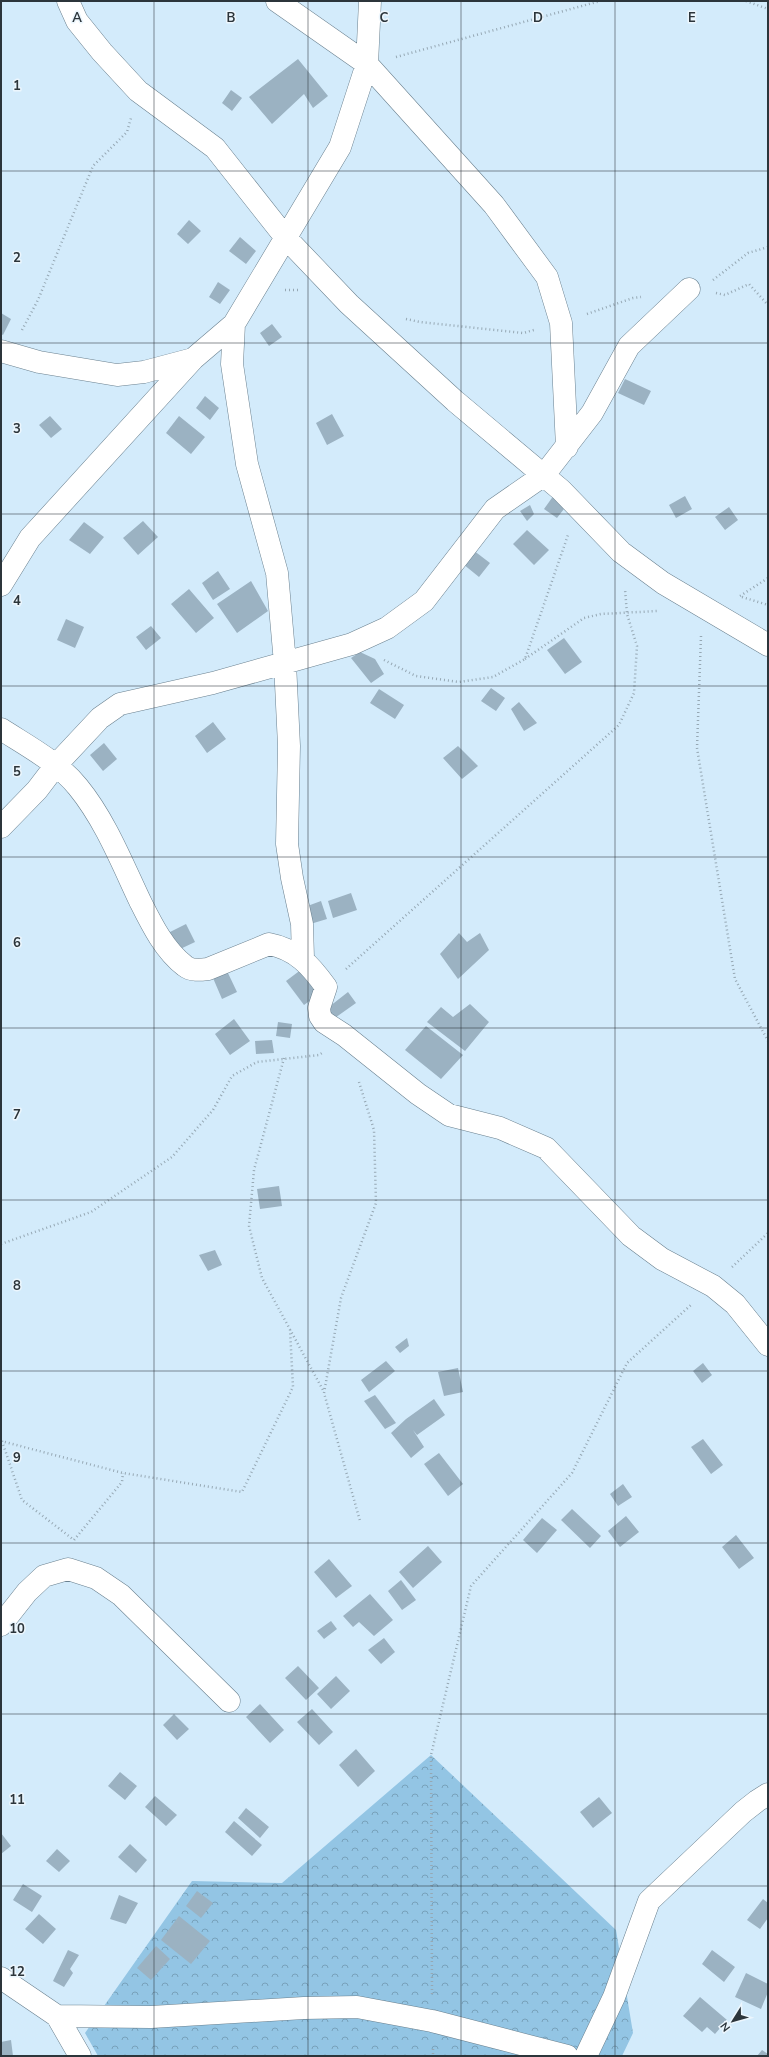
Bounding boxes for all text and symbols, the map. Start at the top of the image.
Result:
text: A [72,9,82,27]
text: B [227,9,236,27]
text: C [380,9,389,27]
text: D [533,9,543,27]
text: E [688,9,696,27]
text: 1 [13,77,21,95]
text: 2 [13,249,21,267]
text: 3 [13,420,21,438]
text: 4 [13,592,21,610]
text: 5 [13,763,21,781]
text: 6 [13,934,21,952]
text: 7 [13,1106,21,1124]
text: 8 [13,1277,21,1295]
text: 9 [13,1449,21,1467]
text: 10 [9,1620,25,1638]
text: 11 [9,1791,25,1809]
text: 12 [9,1963,25,1981]
north arrow [713,2001,753,2041]
text: N [717,2019,734,2035]

